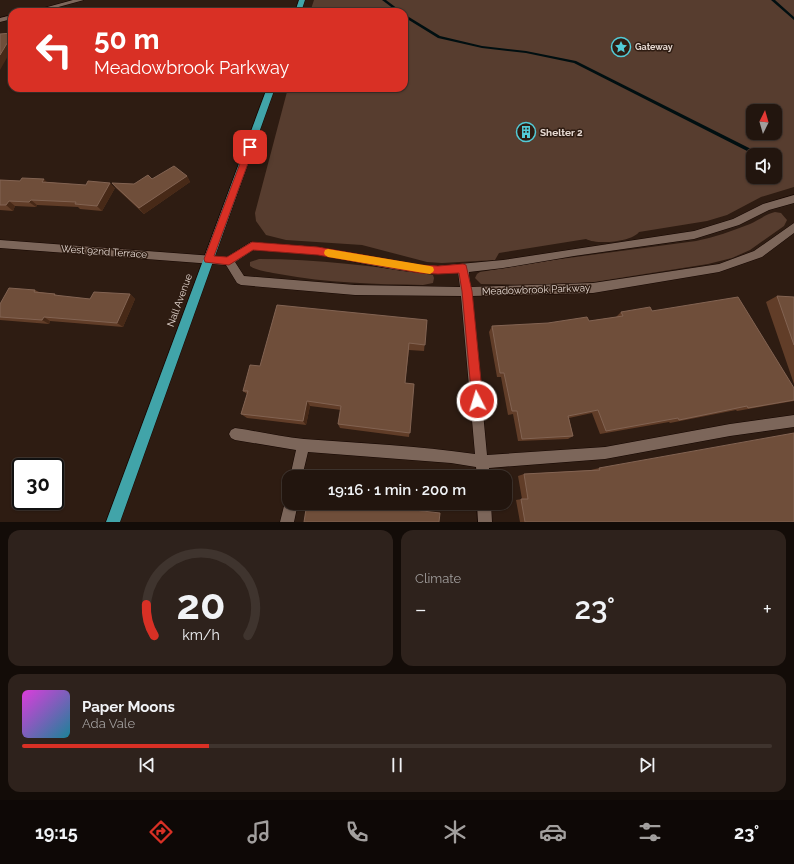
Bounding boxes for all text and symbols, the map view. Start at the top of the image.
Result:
text: 50 m [94,23,160,56]
icon: left [28,24,80,76]
place icon: Gateway [610,36,632,58]
place label: Gateway [635,42,673,52]
text: Meadowbrook Parkway [94,57,289,78]
north arrow [746,104,782,140]
map controls [746,104,782,184]
building icon: Shelter 2 [515,121,537,143]
place label: Shelter 2 [540,127,583,138]
pin [233,130,267,164]
icon: arrive [239,136,261,158]
button: sound [746,148,782,184]
street label: West 92nd Terrace [60,243,148,260]
street label: Nall Avenue [165,272,194,328]
street label: Meadowbrook Parkway [482,282,591,297]
position arrow [456,380,498,422]
speed limit sign: 30 [12,458,64,510]
text: 19:16 · 1 min · 200 m [328,481,466,499]
text: Climate [415,571,461,586]
text: 20 [176,580,225,629]
text: 23° [574,591,615,626]
text: − [415,596,427,622]
text: + [763,596,772,622]
text: km/h [182,627,219,643]
text: Paper Moons [82,698,175,716]
text: Ada Vale [82,716,135,731]
icon: previous [136,754,158,776]
icon: pause [386,754,408,776]
icon: next [636,754,658,776]
icon: directions [147,818,175,846]
icon: music [245,818,273,846]
icon: phone [343,818,371,846]
icon: climate [441,818,469,846]
icon: car [539,818,567,846]
icon: filters [636,818,664,846]
text: 19:15 [35,822,78,843]
text: 23° [734,822,759,843]

